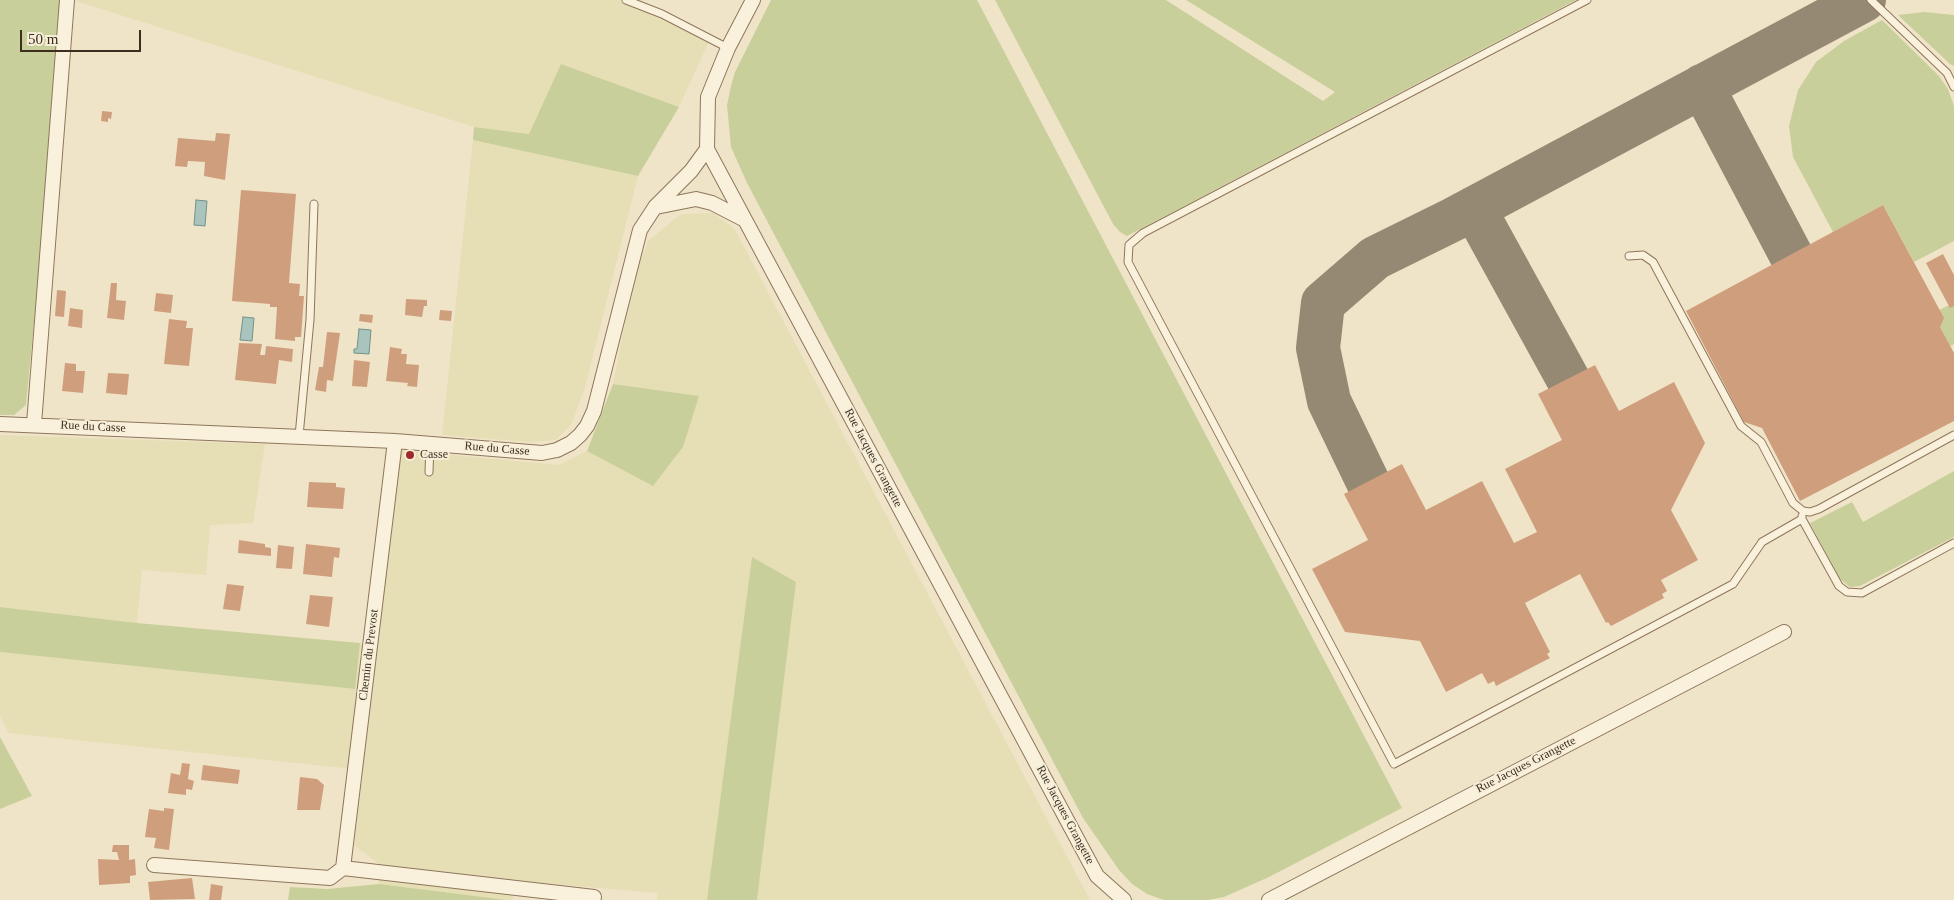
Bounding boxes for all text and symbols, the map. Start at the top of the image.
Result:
scale bar [22,20,144,52]
text: 50 m [28,31,58,47]
street label: Rue Jacques Grangette [841,406,905,510]
street label: Rue du Casse [60,418,126,436]
street label: Rue du Casse [464,439,530,459]
place label: Casse [420,448,448,462]
marker: Casse [404,449,416,461]
street label: Chemin du Prevost [356,608,382,702]
street label: Rue Jacques Grangette [1474,734,1578,796]
street label: Rue Jacques Grangette [1033,763,1097,867]

